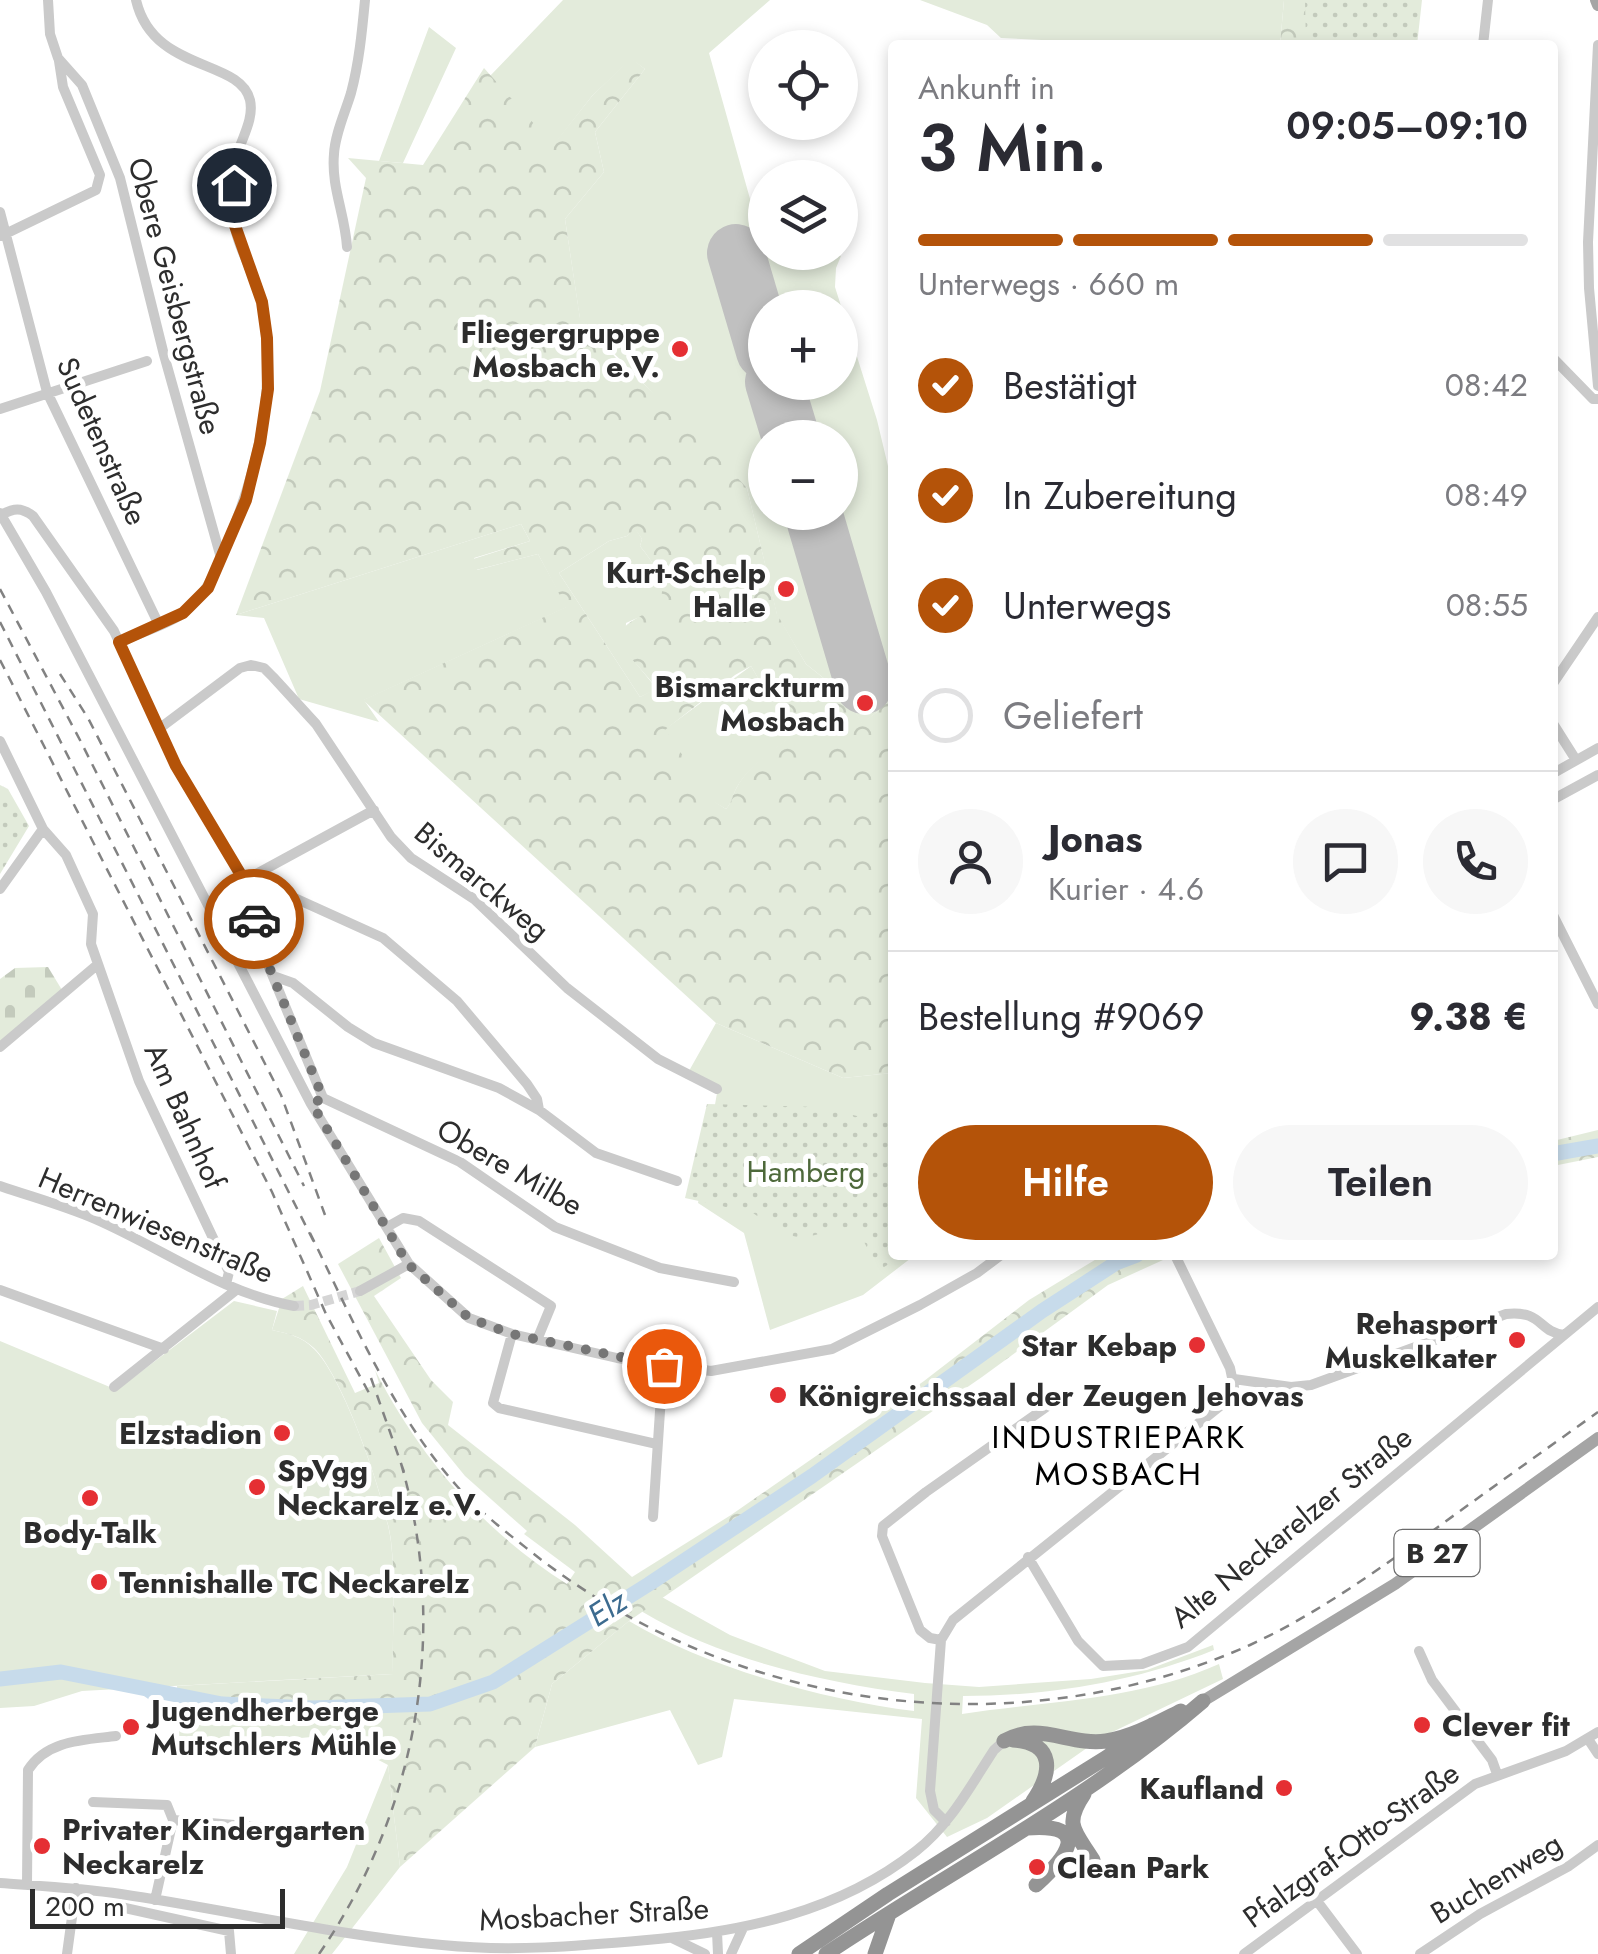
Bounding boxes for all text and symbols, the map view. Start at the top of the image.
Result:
map controls [748,30,858,530]
button: locate [748,30,858,140]
text: Ankunft in [918,65,1055,111]
text: 09:05–09:10 [1286,98,1528,153]
text: 3 Min. [918,101,1107,195]
pin [192,143,277,228]
street label: Obere Geisbergstraße [117,153,233,439]
icon: home [207,158,262,213]
button: layers [748,160,858,270]
text: Unterwegs · 660 m [918,261,1179,307]
button: + [748,290,858,400]
place label: Fliegergruppe Mosbach e.V. [460,311,660,388]
marker: Fliegergruppe Mosbach e.V. [669,338,691,360]
street label: Sudetenstraße [46,350,158,532]
icon: check [918,358,973,413]
text: Bestätigt [1003,358,1136,413]
text: 08:42 [1445,362,1528,408]
button: − [748,420,858,530]
icon: check [918,468,973,523]
text: In Zubereitung [1003,468,1237,523]
text: 08:49 [1445,472,1528,518]
place label: Kurt-Schelp Halle [606,551,766,628]
marker: Kurt-Schelp Halle [775,578,797,600]
icon: check [918,578,973,633]
text: Unterwegs [1003,578,1171,633]
text: 08:55 [1446,582,1528,628]
place label: Bismarckturm Mosbach [655,665,845,742]
text: Geliefert [1003,688,1143,743]
marker: Bismarckturm Mosbach [854,692,876,714]
button: person [918,809,1023,914]
button: chat [1293,809,1398,914]
button: phone [1423,809,1528,914]
text: Jonas [1048,811,1143,866]
street label: Bismarckweg [405,812,559,950]
text: Kurier · 4.6 [1048,866,1204,912]
courier [204,869,304,969]
icon: car [227,892,282,947]
text: Bestellung #9069 [918,989,1205,1044]
text: 9.38 € [1409,989,1528,1044]
street label: Am Bahnhof [134,1036,237,1197]
street label: Obere Milbe [429,1108,591,1226]
button: Hilfe [918,1125,1213,1240]
button: Teilen [1233,1125,1528,1240]
park label: Hamberg [747,1150,865,1193]
street label: Herrenwiesenstraße [32,1156,280,1294]
place label: Rehasport Muskelkater [1325,1302,1498,1379]
pin [622,1324,707,1409]
place label: Star Kebap [1021,1324,1177,1367]
marker: Rehasport Muskelkater [1506,1329,1528,1351]
marker: Star Kebap [1186,1334,1208,1356]
icon: bag [637,1339,692,1394]
place label: Königreichssaal der Zeugen Jehovas [798,1374,1304,1417]
marker: Königreichssaal der Zeugen Jehovas [767,1384,789,1406]
place label: Elzstadion [119,1412,262,1455]
district label: INDUSTRIEPARK MOSBACH [991,1414,1247,1497]
street label: Alte Neckarelzer Straße [1161,1416,1421,1638]
marker: Elzstadion [271,1422,293,1444]
place label: SpVgg Neckarelz e.V. [277,1449,482,1526]
marker: SpVgg Neckarelz e.V. [246,1476,268,1498]
marker: Body-Talk [79,1487,101,1509]
place label: Body-Talk [23,1511,158,1554]
road number: B 27 [1394,1530,1480,1576]
place label: Tennishalle TC Neckarelz [119,1561,470,1604]
marker: Tennishalle TC Neckarelz [88,1571,110,1593]
water label: Elz [578,1577,637,1638]
place label: Jugendherberge Mutschlers Mühle [146,1689,397,1766]
place label: Clever fit [1442,1704,1570,1747]
marker: Clever fit [1411,1714,1433,1736]
marker: Jugendherberge Mutschlers Mühle [120,1716,142,1738]
street label: Pfalzgraf-Otto-Straße [1234,1752,1468,1938]
place label: Kaufland [1139,1767,1264,1810]
marker: Kaufland [1273,1777,1295,1799]
place label: Privater Kindergarten Neckarelz [62,1808,366,1885]
street label: Buchenweg [1422,1822,1570,1934]
marker: Privater Kindergarten Neckarelz [31,1835,53,1857]
place label: Clean Park [1057,1846,1210,1889]
marker: Clean Park [1026,1856,1048,1878]
scale bar [30,1884,285,1928]
text: 200 m [45,1886,125,1927]
street label: Mosbacher Straße [478,1887,710,1941]

